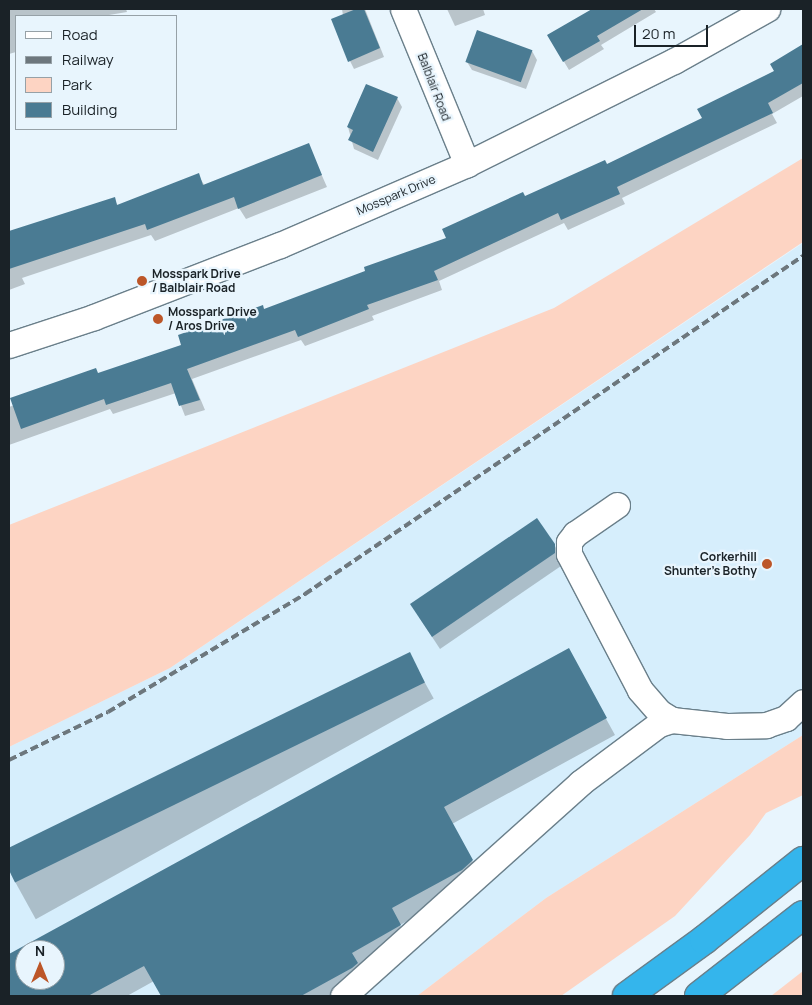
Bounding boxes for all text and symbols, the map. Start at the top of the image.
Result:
legend [15,15,178,130]
scale bar [637,15,711,47]
text: 20 m [642,23,675,44]
text: Road [62,24,98,45]
text: Railway [62,49,114,70]
street label: Balblair Road [414,51,454,123]
text: Park [62,74,92,95]
text: Building [62,99,117,120]
street label: Mosspark Drive [354,172,438,218]
place label: Mosspark Drive / Balblair Road [152,267,241,295]
marker: Mosspark Drive / Balblair Road [136,275,148,287]
place label: Mosspark Drive / Aros Drive [168,305,257,333]
marker: Mosspark Drive / Aros Drive [152,313,164,325]
place label: Corkerhill Shunter's Bothy [664,550,757,578]
marker: Corkerhill Shunter's Bothy [761,558,773,570]
north arrow [15,940,65,990]
text: N [35,941,45,960]

